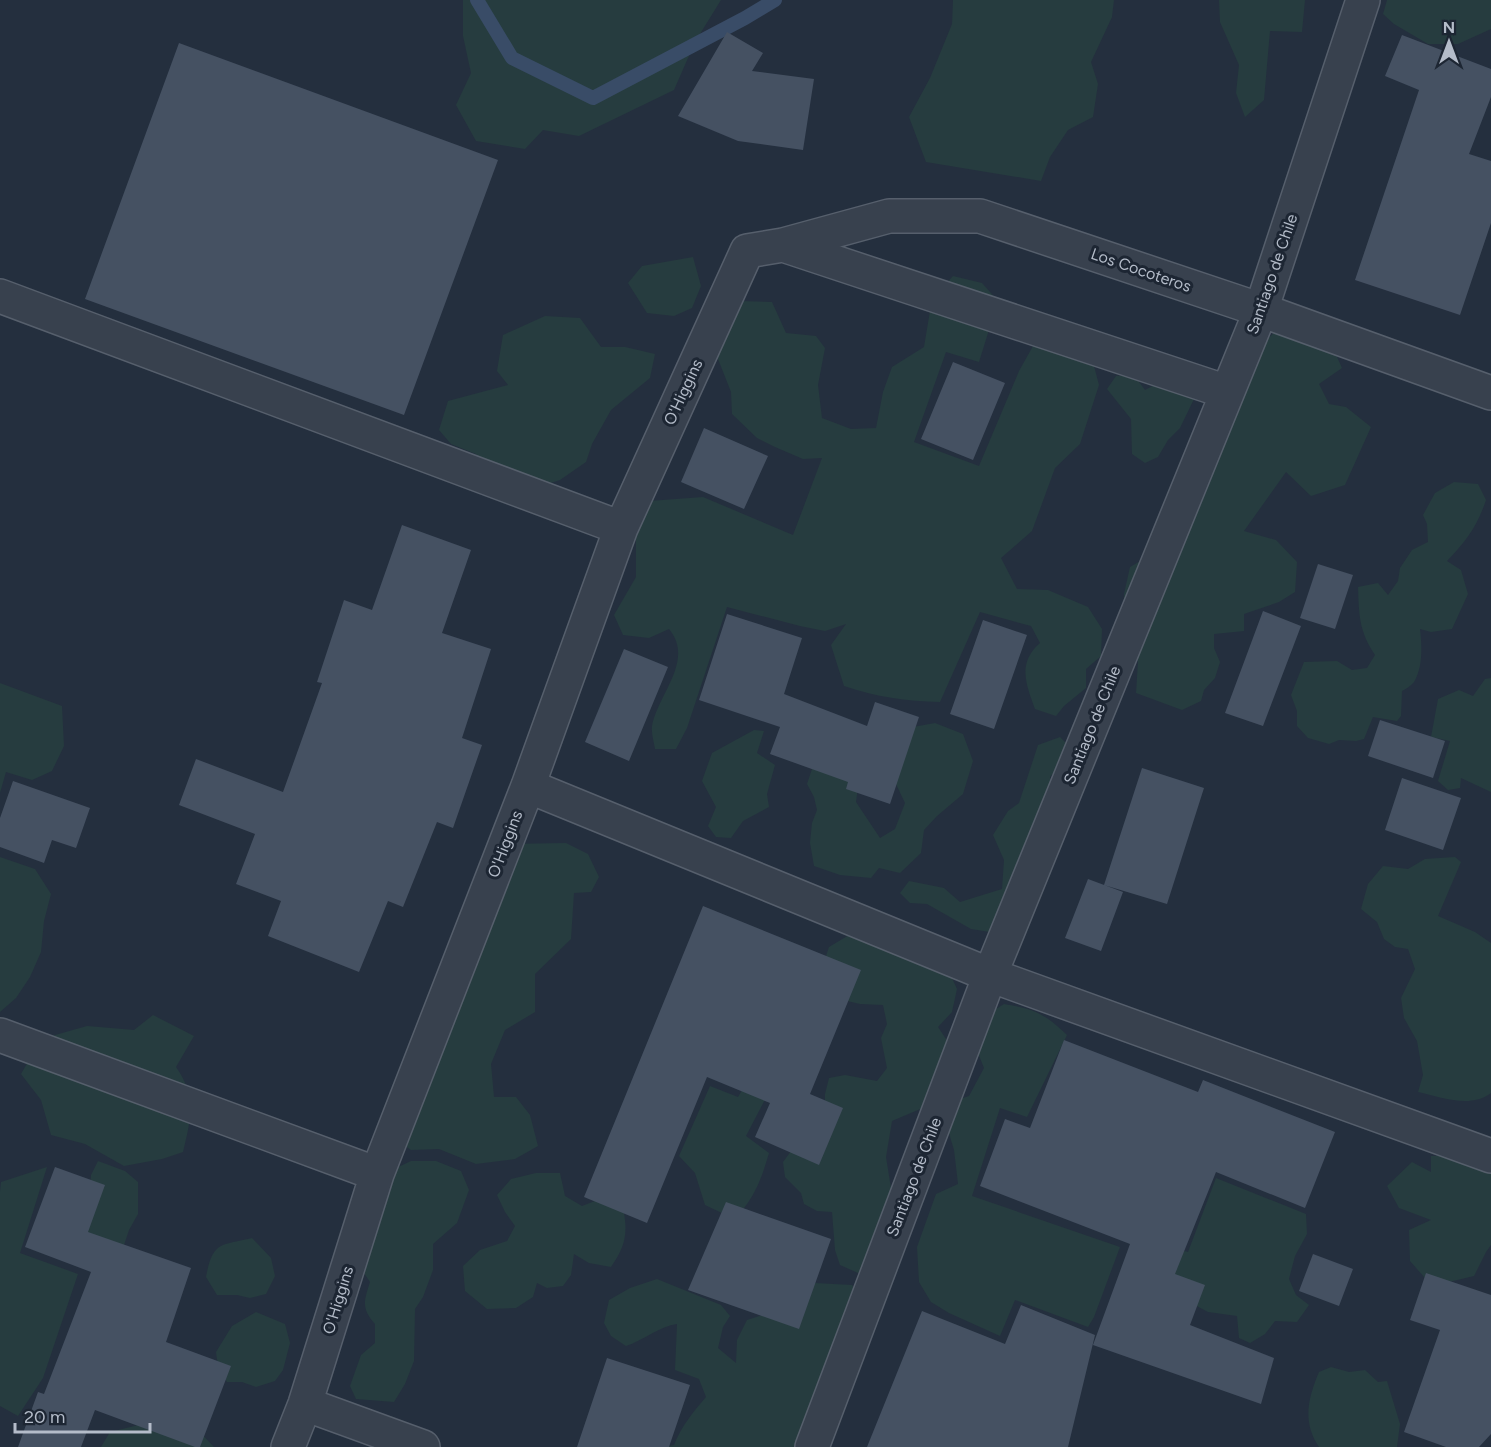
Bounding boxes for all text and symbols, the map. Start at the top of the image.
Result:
north arrow [1419,12,1479,72]
text: N [1443,18,1455,37]
street label: Santiago de Chile [1243,211,1302,337]
street label: Los Cocoteros [1088,244,1194,296]
street label: O'Higgins [660,356,706,428]
street label: Santiago de Chile [1060,663,1124,787]
street label: O'Higgins [484,808,526,880]
street label: Santiago de Chile [883,1115,946,1239]
street label: O'Higgins [319,1264,357,1336]
scale bar [15,1396,150,1434]
text: 20 m [24,1406,65,1428]

